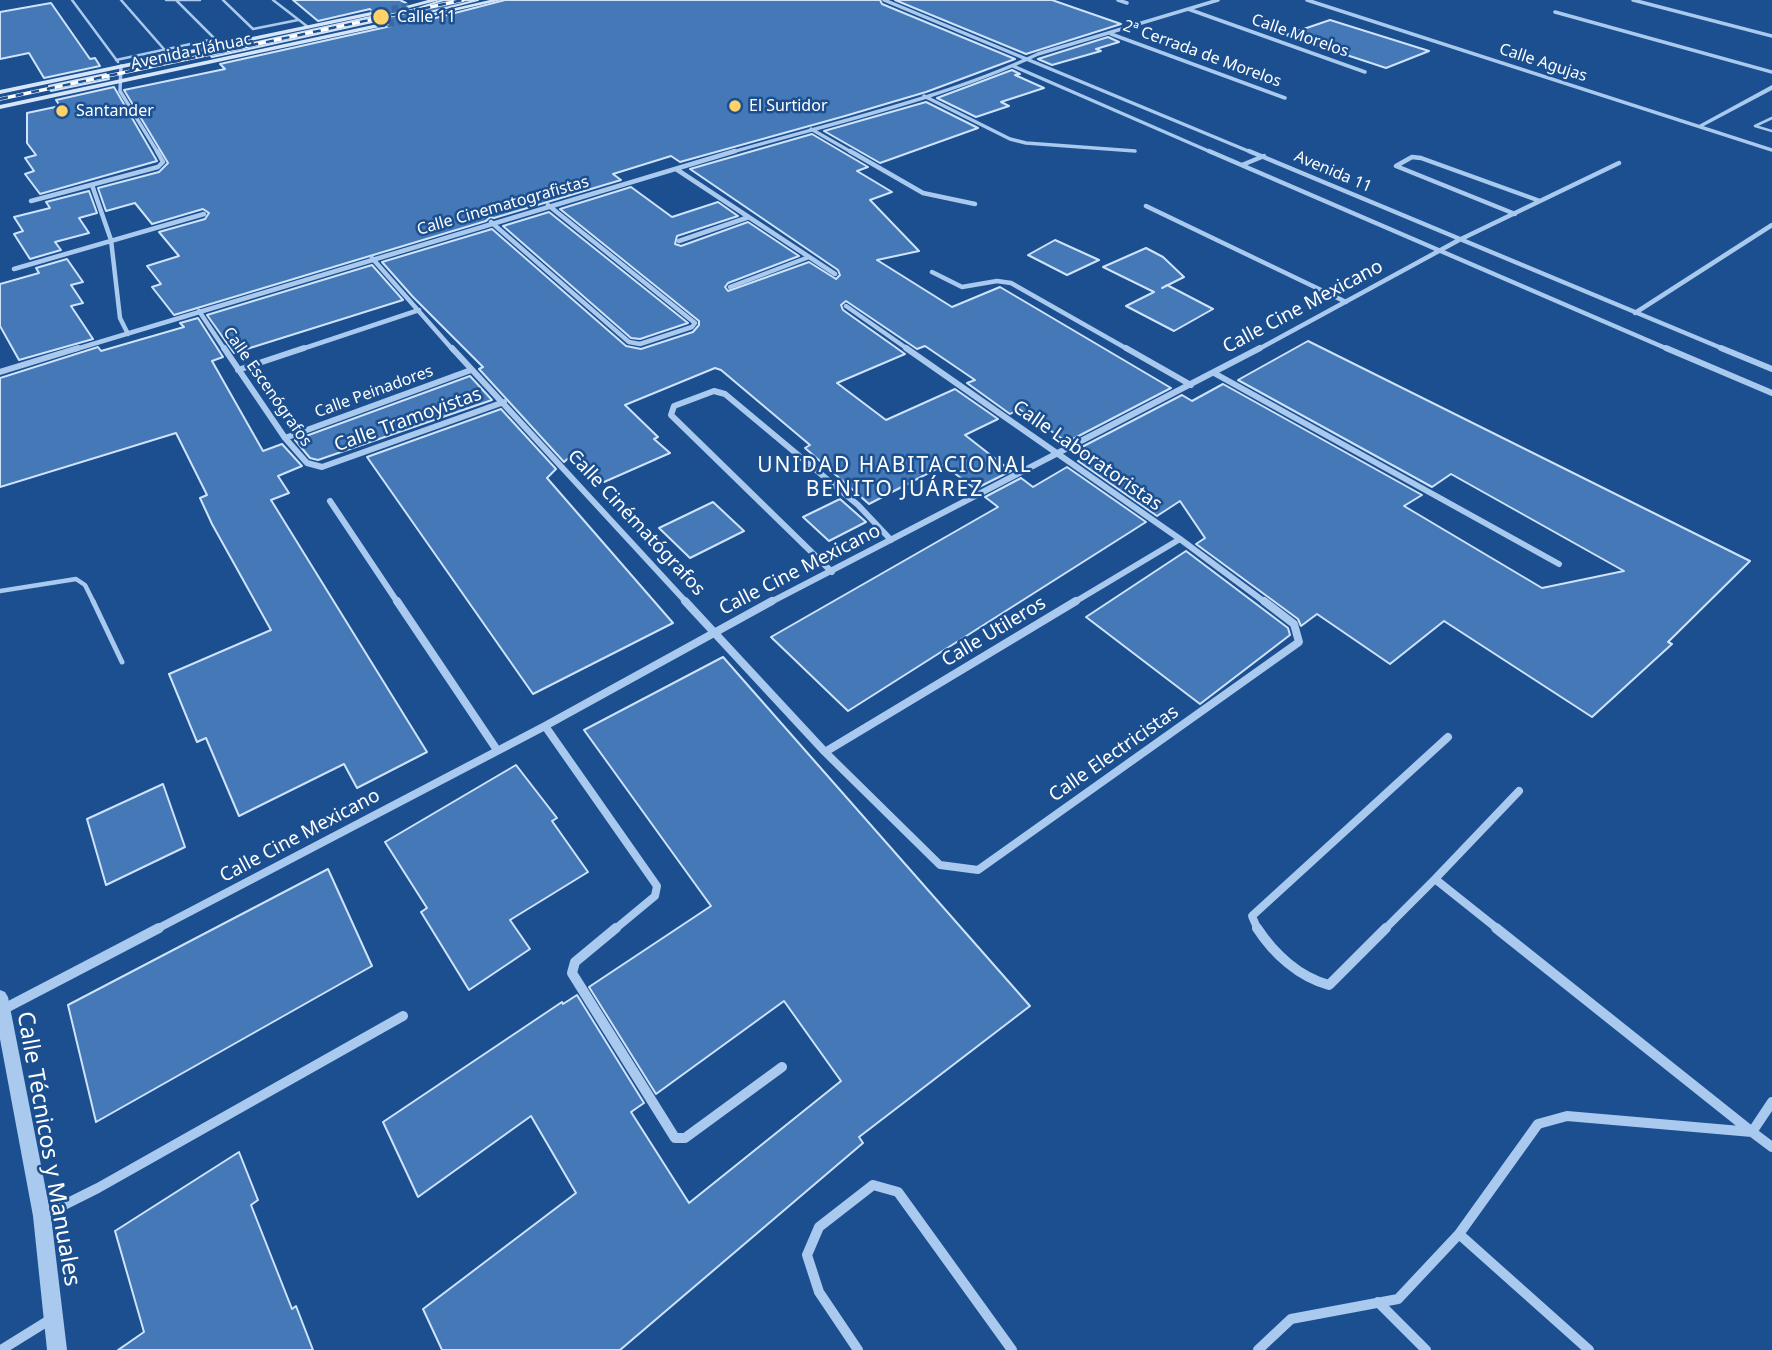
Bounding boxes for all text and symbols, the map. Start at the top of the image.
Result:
marker: Calle 11 [371,7,391,27]
place label: Calle 11 [397,7,456,27]
street label: Calle Morelos [1249,10,1351,62]
street label: 2ª Cerrada de Morelos [1120,16,1284,92]
street label: Avenida Tláhuac [129,30,253,74]
street label: Calle Agujas [1497,40,1589,86]
place label: El Surtidor [749,96,827,116]
marker: El Surtidor [727,98,743,114]
place label: Santander [76,101,154,121]
marker: Santander [54,103,70,119]
street label: Avenida 11 [1291,147,1375,197]
street label: Calle Cinematografistas [415,172,591,240]
street label: Calle Cine Mexicano [1219,255,1387,359]
street label: Calle Escenógrafos [219,324,315,450]
street label: Calle Peinadores [312,362,436,422]
street label: Calle Tramoyistas [331,383,485,457]
street label: Calle Laboratoristas [1008,396,1166,516]
street label: Calle Cinématógrafos [562,445,710,601]
district label: UNIDAD HABITACIONAL BENITO JUÁREZ [760,453,1030,503]
street label: Calle Cine Mexicano [716,519,884,621]
street label: Calle Utileros [938,592,1050,672]
street label: Calle Electricistas [1045,701,1183,807]
street label: Calle Cine Mexicano [216,784,384,888]
street label: Calle Técnicos y Manuales [10,1010,86,1288]

